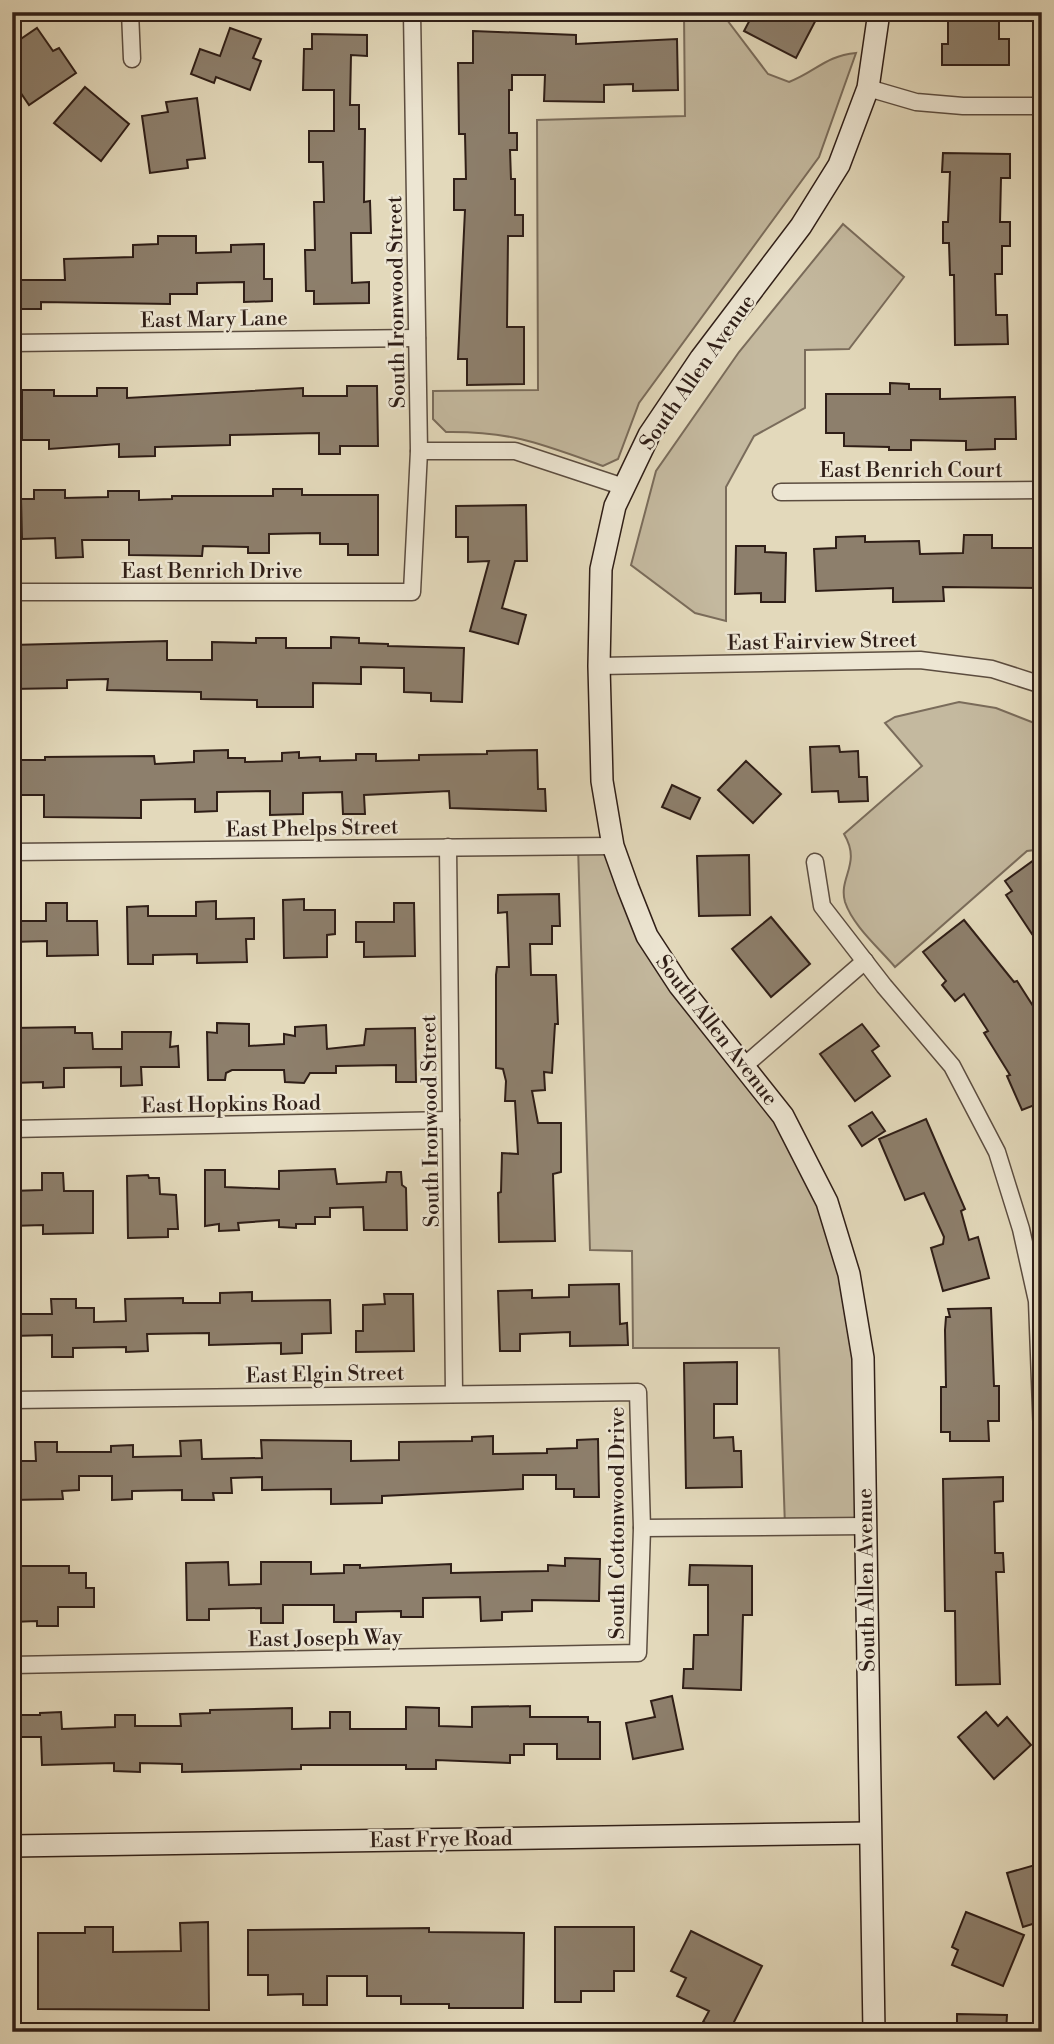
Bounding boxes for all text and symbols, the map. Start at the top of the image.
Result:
street label: South Ironwood Street [382,195,412,408]
street label: South Allen Avenue [634,290,761,455]
street label: East Mary Lane [140,306,288,334]
street label: East Benrich Court [819,458,1003,484]
street label: East Benrich Drive [121,559,303,585]
street label: East Fairview Street [727,627,918,657]
street label: East Phelps Street [225,814,399,844]
street label: South Allen Avenue [649,950,783,1111]
street label: South Ironwood Street [416,1014,446,1227]
street label: East Hopkins Road [141,1090,321,1120]
street label: East Elgin Street [245,1361,405,1389]
street label: South Cottonwood Drive [605,1407,631,1639]
street label: South Allen Avenue [852,1488,882,1672]
street label: East Joseph Way [248,1625,403,1653]
street label: East Frye Road [369,1826,513,1854]

